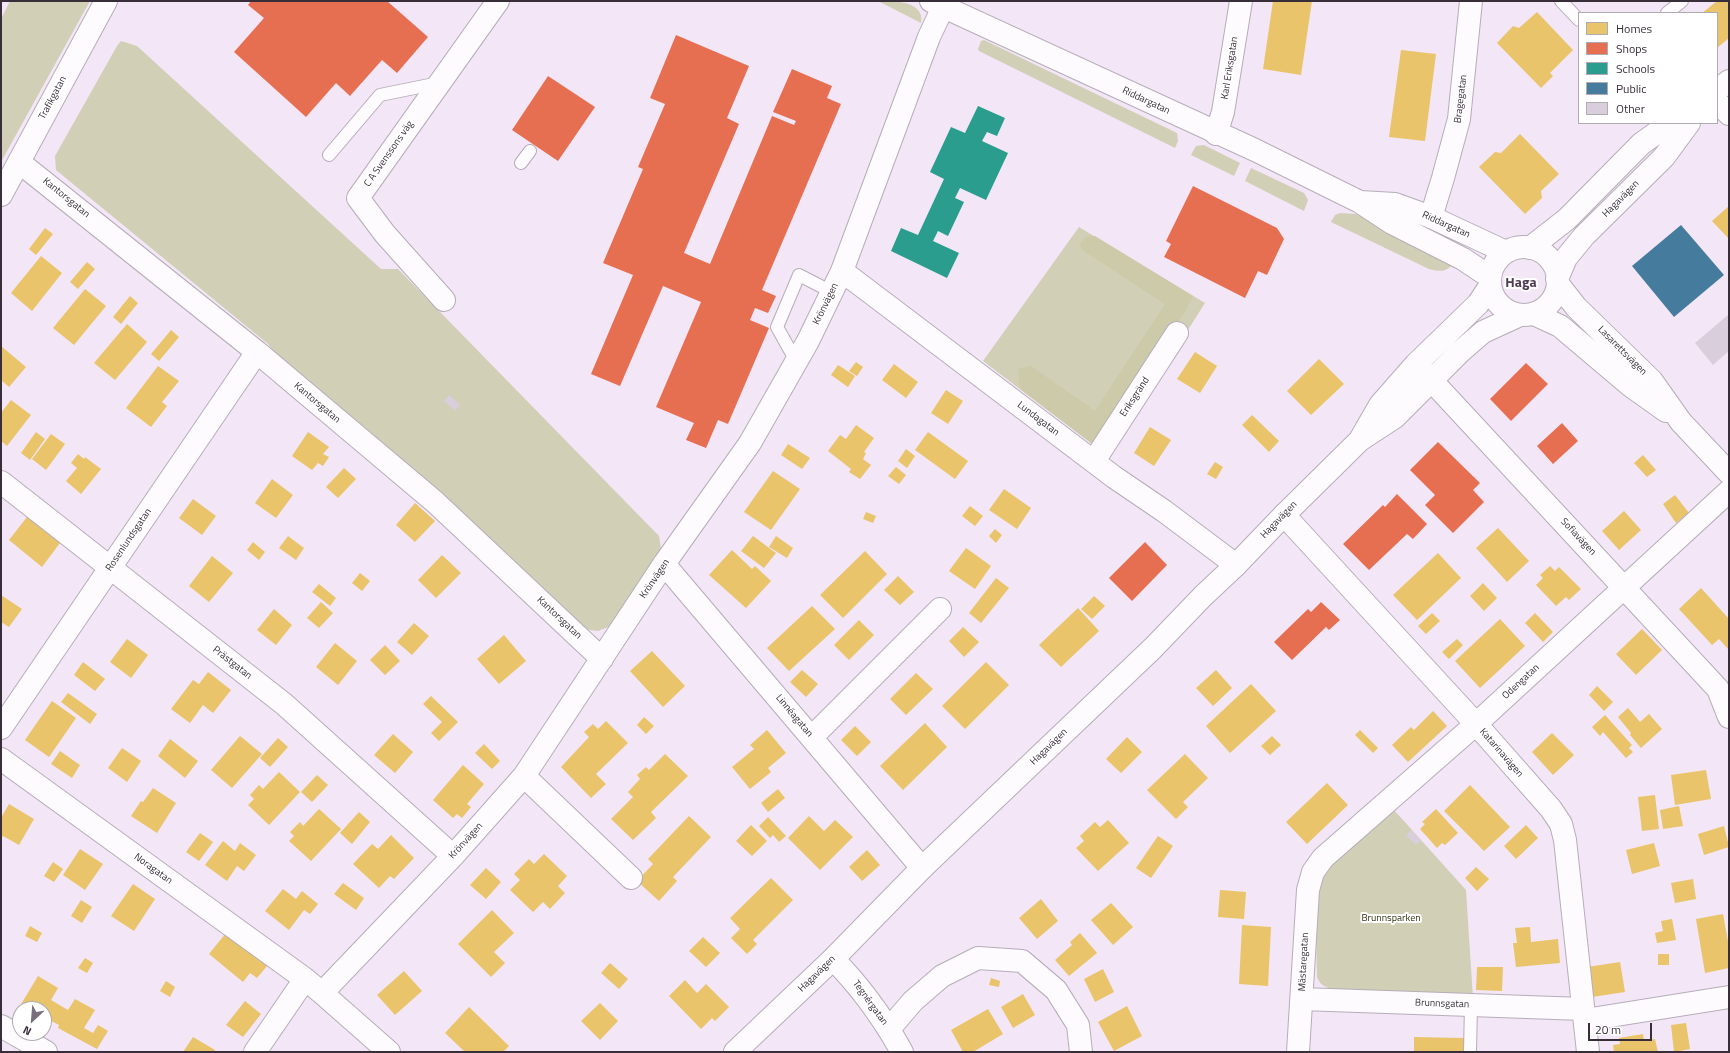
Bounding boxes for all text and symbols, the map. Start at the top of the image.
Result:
legend [1578,12,1718,124]
text: Homes [1616,19,1652,38]
street label: Karl Eriksgatan [1219,36,1241,100]
text: Shops [1616,39,1647,58]
text: Schools [1616,59,1655,78]
street label: Trafikgatan [37,74,69,122]
street label: Bragegatan [1452,74,1470,124]
text: Public [1616,79,1646,98]
street label: Riddargatan [1120,85,1172,117]
text: Other [1616,99,1645,118]
street label: C A Svenssons väg [362,119,416,189]
street label: Kantorsgatan [40,175,92,221]
street label: Hagavägen [1600,178,1642,220]
street label: Riddargatan [1420,209,1472,241]
district label: Haga [1505,276,1537,292]
street label: Krönvägen [811,281,841,327]
street label: Lasarettsvägen [1595,324,1649,378]
street label: Eriksgränd [1118,375,1152,419]
street label: Kantorsgatan [291,380,343,426]
street label: Lundagatan [1015,399,1061,439]
street label: Hagavägen [1258,499,1300,541]
street label: Rosenlundsgatan [104,506,154,574]
street label: Sofiavägen [1558,516,1598,558]
street label: Krönvägen [637,557,673,601]
street label: Kantorsgatan [534,594,584,642]
street label: Prästgatan [210,644,254,682]
street label: Odengatan [1500,662,1542,702]
street label: Linnéagatan [773,692,815,740]
street label: Hagavägen [1028,726,1070,768]
street label: Katarinavägen [1477,726,1525,780]
street label: Krönvägen [447,820,485,862]
street label: Noragatan [131,851,175,887]
park label: Brunnsparken [1361,913,1421,925]
street label: Mästaregatan [1296,932,1312,992]
street label: Hagavägen [796,953,838,995]
street label: Tegnérgatan [850,978,890,1028]
street label: Brunnsgatan [1415,997,1469,1011]
north arrow [12,1001,52,1041]
scale bar [1590,1015,1654,1041]
text: 20 m [1595,1020,1621,1039]
text: N [20,1022,34,1040]

